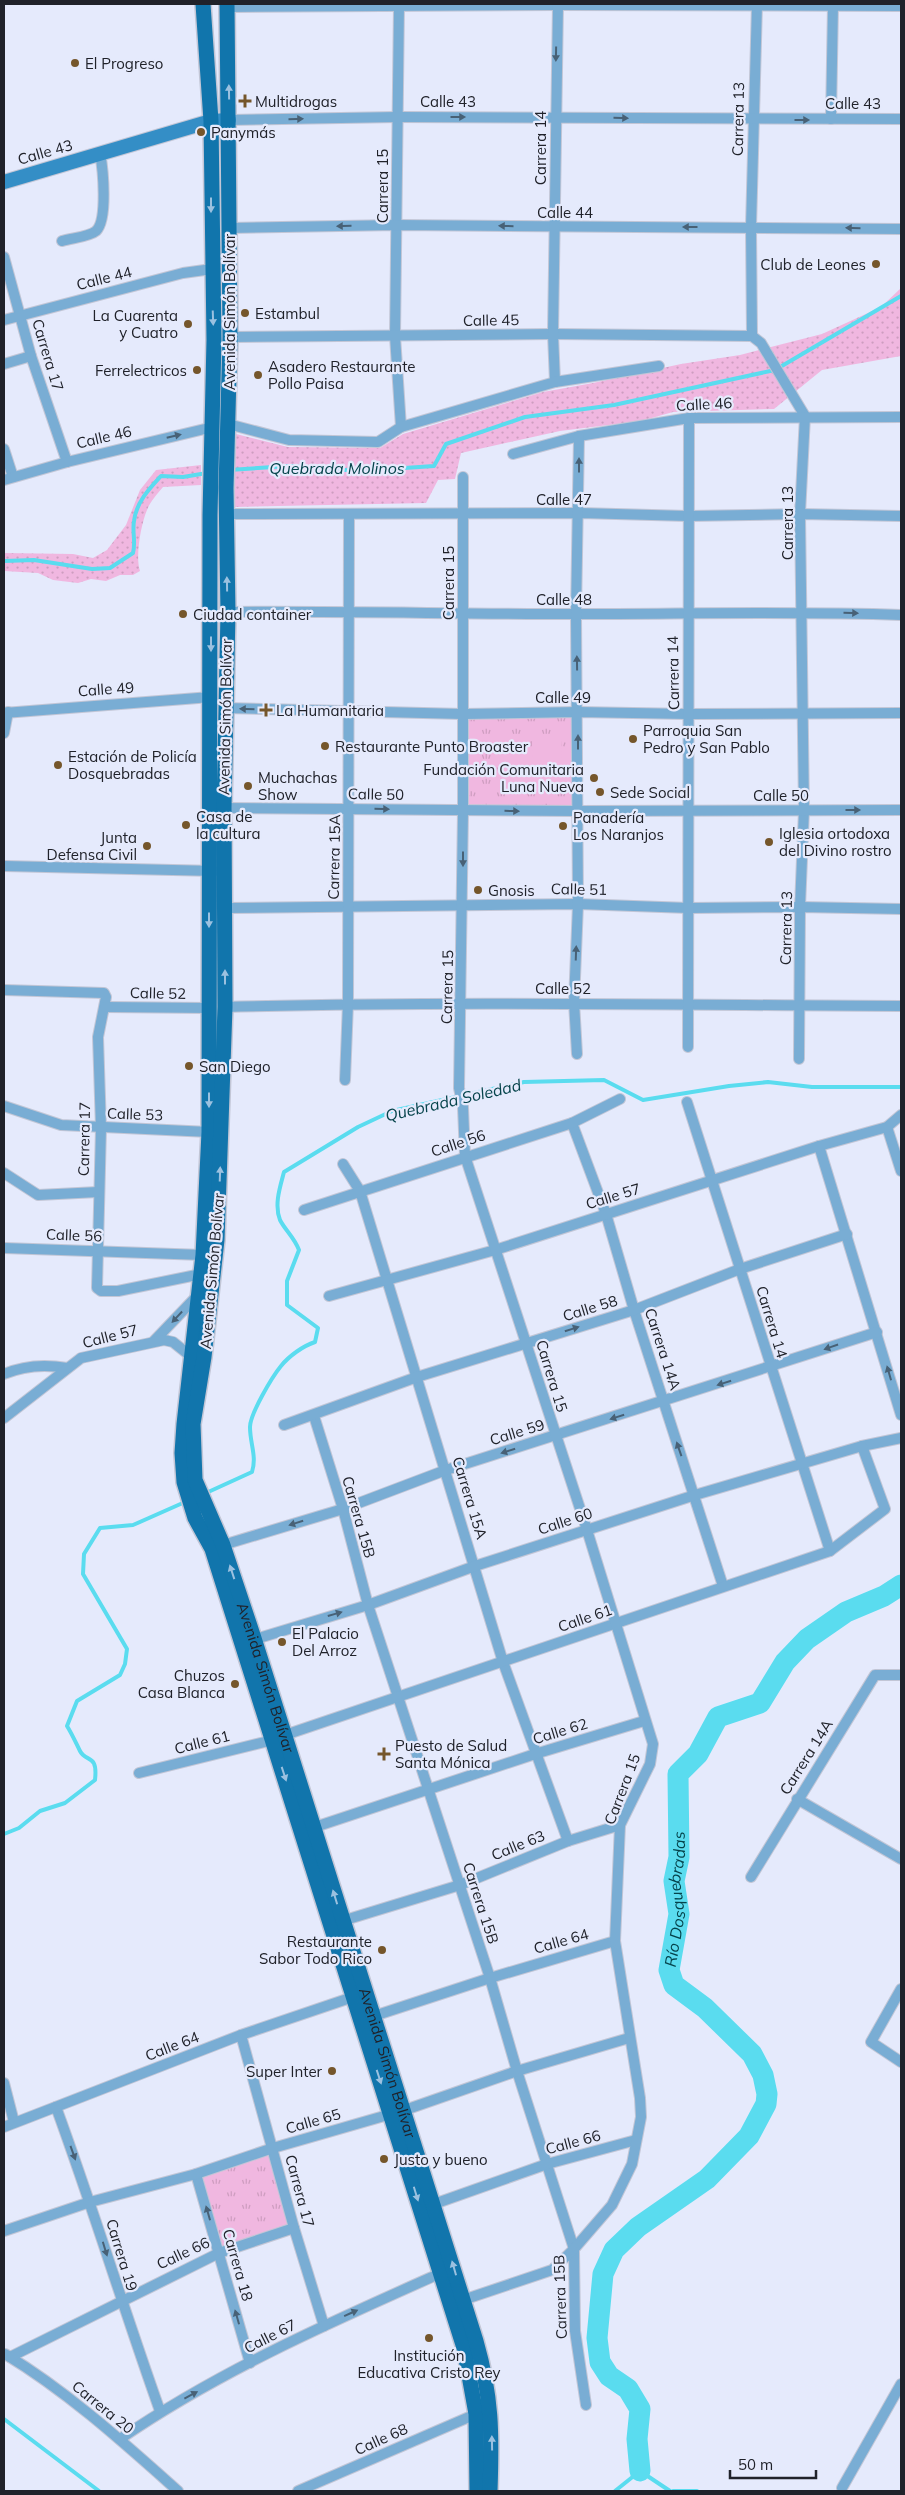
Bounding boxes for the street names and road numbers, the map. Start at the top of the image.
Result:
street label: Carrera 13 [728,82,748,156]
street label: Calle 43 [420,92,476,111]
street label: Calle 43 [825,94,881,113]
street label: Carrera 14 [531,111,550,185]
street label: Calle 43 [15,135,75,169]
street label: Carrera 15 [373,149,392,223]
street label: Calle 44 [537,203,593,222]
street label: Avenida Simón Bolívar [220,233,239,390]
street label: Calle 44 [74,262,134,294]
street label: Calle 45 [463,310,519,330]
street label: Carrera 17 [28,317,68,393]
street label: Calle 46 [675,393,733,415]
street label: Calle 46 [74,421,134,453]
street label: Carrera 13 [778,486,797,560]
street label: Calle 47 [536,490,592,509]
street label: Carrera 15 [439,546,458,620]
street label: Calle 48 [536,590,592,609]
street label: Carrera 14 [663,636,683,710]
street label: Avenida Simón Bolívar [214,638,236,795]
street label: Calle 49 [77,678,135,700]
street label: Calle 49 [535,688,591,707]
street label: Calle 50 [348,784,404,804]
street label: Calle 50 [753,786,809,805]
street label: Carrera 15A [324,814,344,900]
street label: Calle 51 [551,879,607,899]
street label: Carrera 13 [776,891,796,965]
street label: Carrera 15 [437,950,457,1024]
street label: Calle 52 [535,979,591,998]
street label: Calle 52 [130,983,186,1003]
street label: Carrera 17 [74,1102,94,1176]
street label: Calle 53 [107,1104,163,1124]
street label: Calle 56 [428,1125,488,1161]
street label: Calle 57 [583,1179,643,1213]
street label: Avenida Simón Bolívar [196,1192,228,1350]
street label: Calle 56 [46,1225,102,1245]
street label: Carrera 14 [752,1284,792,1360]
street label: Calle 58 [560,1291,620,1325]
street label: Carrera 14A [641,1306,685,1392]
street label: Calle 57 [80,1320,140,1352]
street label: Carrera 15 [532,1338,572,1414]
street label: Calle 59 [487,1415,547,1449]
street label: Carrera 15A [448,1454,492,1542]
street label: Carrera 15B [338,1474,380,1560]
street label: Calle 60 [535,1503,595,1539]
street label: Avenida Simón Bolívar [233,1600,299,1755]
street label: Calle 61 [555,1600,615,1636]
street label: Calle 62 [530,1714,590,1748]
street label: Carrera 14A [775,1716,837,1798]
street label: Calle 61 [172,1726,232,1758]
street label: Carrera 15 [600,1751,644,1827]
street label: Calle 63 [488,1826,548,1864]
street label: Carrera 15B [459,1860,503,1946]
street label: Calle 64 [531,1924,591,1958]
street label: Avenida Simón Bolívar [355,1985,421,2141]
street label: Calle 64 [142,2027,202,2065]
street label: Calle 65 [283,2104,343,2138]
street label: Calle 66 [543,2126,603,2158]
street label: Carrera 17 [281,2153,319,2229]
street label: Carrera 19 [102,2217,142,2293]
street label: Carrera 18 [219,2227,257,2303]
street label: Calle 66 [154,2233,212,2273]
street label: Carrera 15B [549,2254,571,2340]
street label: Calle 67 [241,2315,299,2357]
street label: Carrera 20 [68,2376,138,2438]
street label: Calle 68 [351,2419,411,2459]

